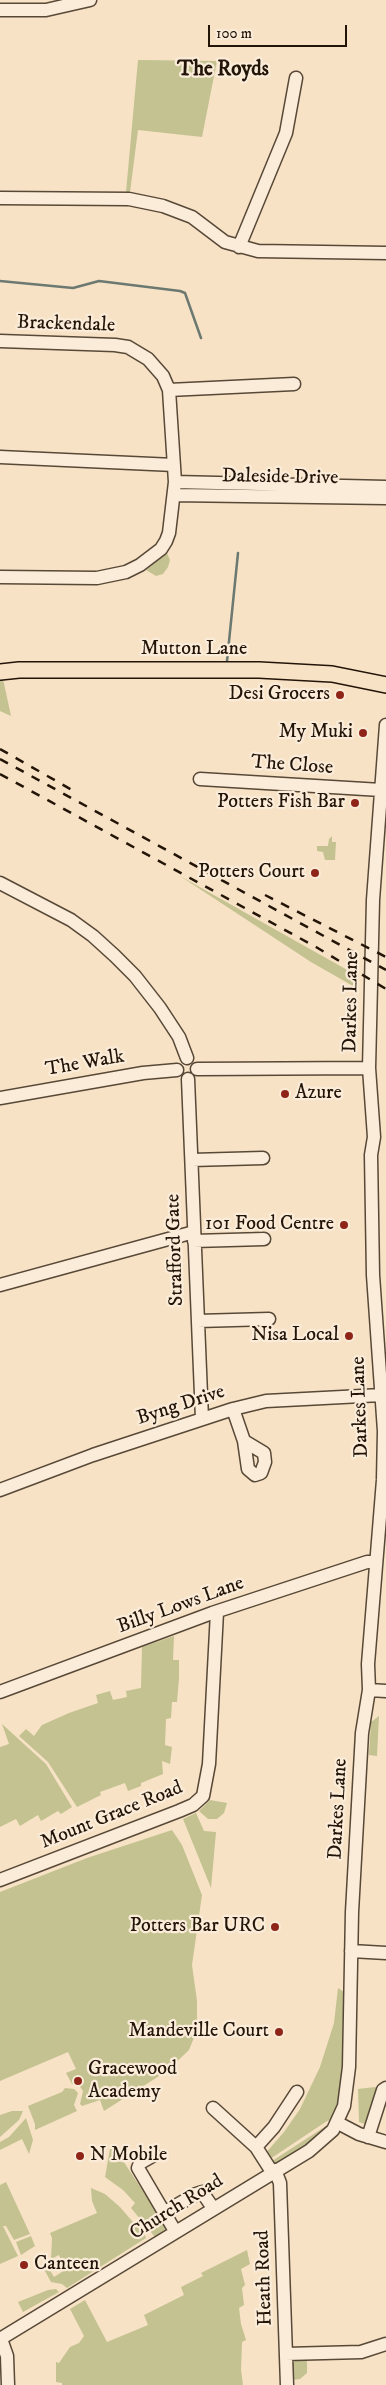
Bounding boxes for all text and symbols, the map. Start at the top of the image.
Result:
scale bar [211,15,350,47]
text: 100 m [216,24,252,43]
district label: The Royds [177,58,269,84]
street label: Brackendale [17,311,115,339]
street label: Daleside Drive [222,465,338,491]
street label: Mutton Lane [141,638,247,662]
place label: Desi Grocers [229,683,330,707]
marker: Desi Grocers [334,689,346,701]
place label: My Muki [279,721,353,745]
marker: My Muki [357,727,369,739]
street label: The Close [250,751,334,781]
place label: Potters Fish Bar [217,791,345,815]
marker: Potters Fish Bar [349,797,361,809]
place label: Potters Court [198,861,305,885]
marker: Potters Court [309,867,321,879]
street label: Darkes Lane [339,951,365,1053]
street label: The Walk [44,1045,126,1083]
place label: Azure [295,1082,342,1106]
marker: Azure [279,1088,291,1100]
street label: Strafford Gate [162,1193,190,1307]
place label: 101 Food Centre [205,1213,334,1237]
marker: 101 Food Centre [338,1219,350,1231]
place label: Nisa Local [251,1324,339,1348]
marker: Nisa Local [343,1330,355,1342]
street label: Darkes Lane [347,1356,375,1458]
street label: Byng Drive [134,1381,228,1431]
street label: Billy Lows Lane [115,1572,247,1640]
street label: Darkes Lane [324,1758,354,1860]
street label: Mount Grace Road [38,1777,186,1855]
place label: Potters Bar URC [130,1915,265,1939]
marker: Potters Bar URC [269,1921,281,1933]
place label: Mandeville Court [129,2020,269,2044]
marker: Mandeville Court [273,2026,285,2038]
place label: Gracewood Academy [88,2058,177,2105]
marker: Gracewood Academy [72,2075,84,2087]
place label: N Mobile [90,2144,167,2168]
marker: N Mobile [74,2150,86,2162]
street label: Church Road [126,2170,228,2246]
street label: Heath Road [251,2230,279,2326]
place label: Canteen [34,2253,100,2277]
marker: Canteen [18,2259,30,2271]

